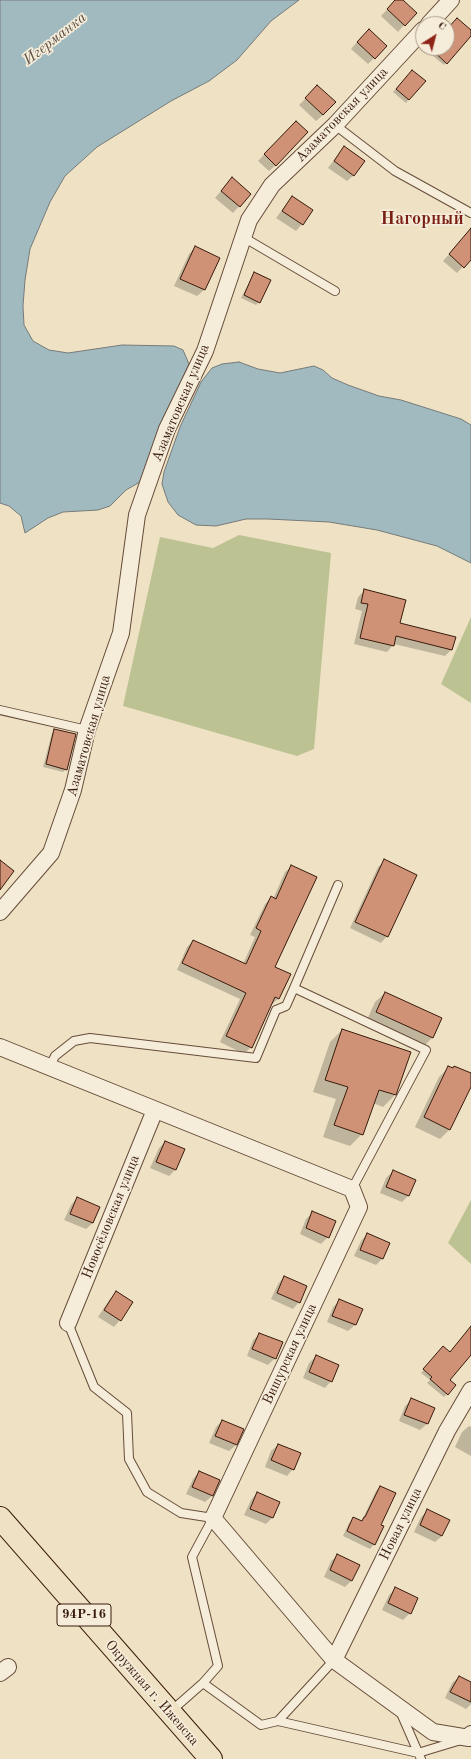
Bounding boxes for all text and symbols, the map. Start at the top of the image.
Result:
water label: Игерманка [20,9,90,69]
north arrow [415,16,455,56]
text: С [436,20,448,33]
street label: Азаматовская улица [292,64,392,166]
district label: Нагорный [380,208,464,230]
street label: Азаматовская улица [149,342,213,464]
street label: Азаматовская улица [64,673,114,799]
street label: Новосёловская улица [78,1153,144,1281]
street label: Вишурская улица [259,1301,321,1407]
street label: Новая улица [376,1485,426,1563]
road number: 94Р-16 [57,1604,111,1626]
street label: Окружная г. Ижевска [102,1637,202,1749]

